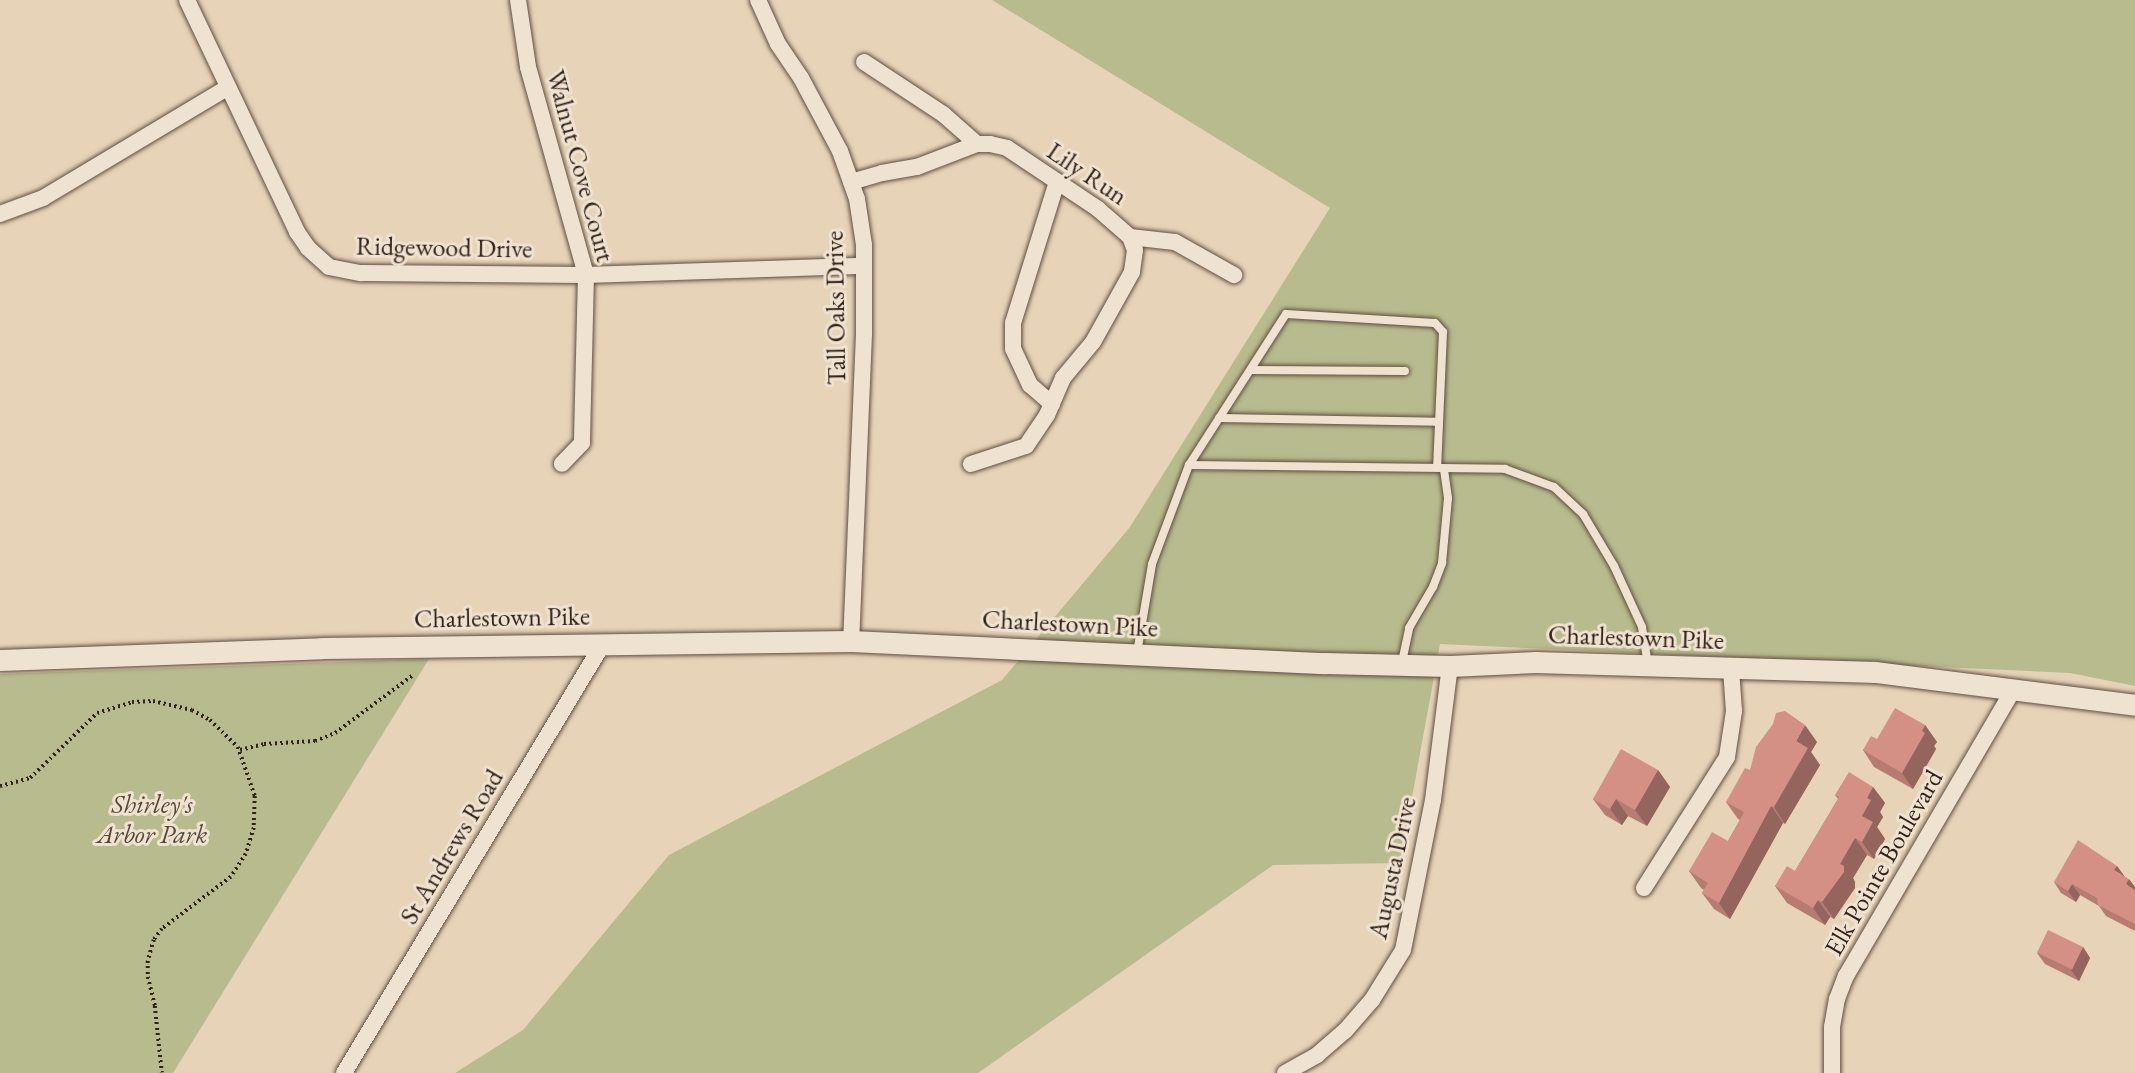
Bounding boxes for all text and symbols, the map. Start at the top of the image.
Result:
street label: Walnut Cove Court [539,67,621,265]
street label: Lily Run [1041,136,1133,212]
street label: Ridgewood Drive [356,231,532,265]
street label: Tall Oaks Drive [819,231,853,385]
street label: Charlestown Pike [414,601,590,635]
street label: Charlestown Pike [981,604,1159,644]
street label: Charlestown Pike [1547,619,1725,657]
street label: St Andrews Road [394,764,510,930]
street label: Elk Pointe Boulevard [1818,765,1950,961]
park label: Shirley's Arbor Park [97,789,207,850]
street label: Augusta Drive [1363,794,1423,942]

